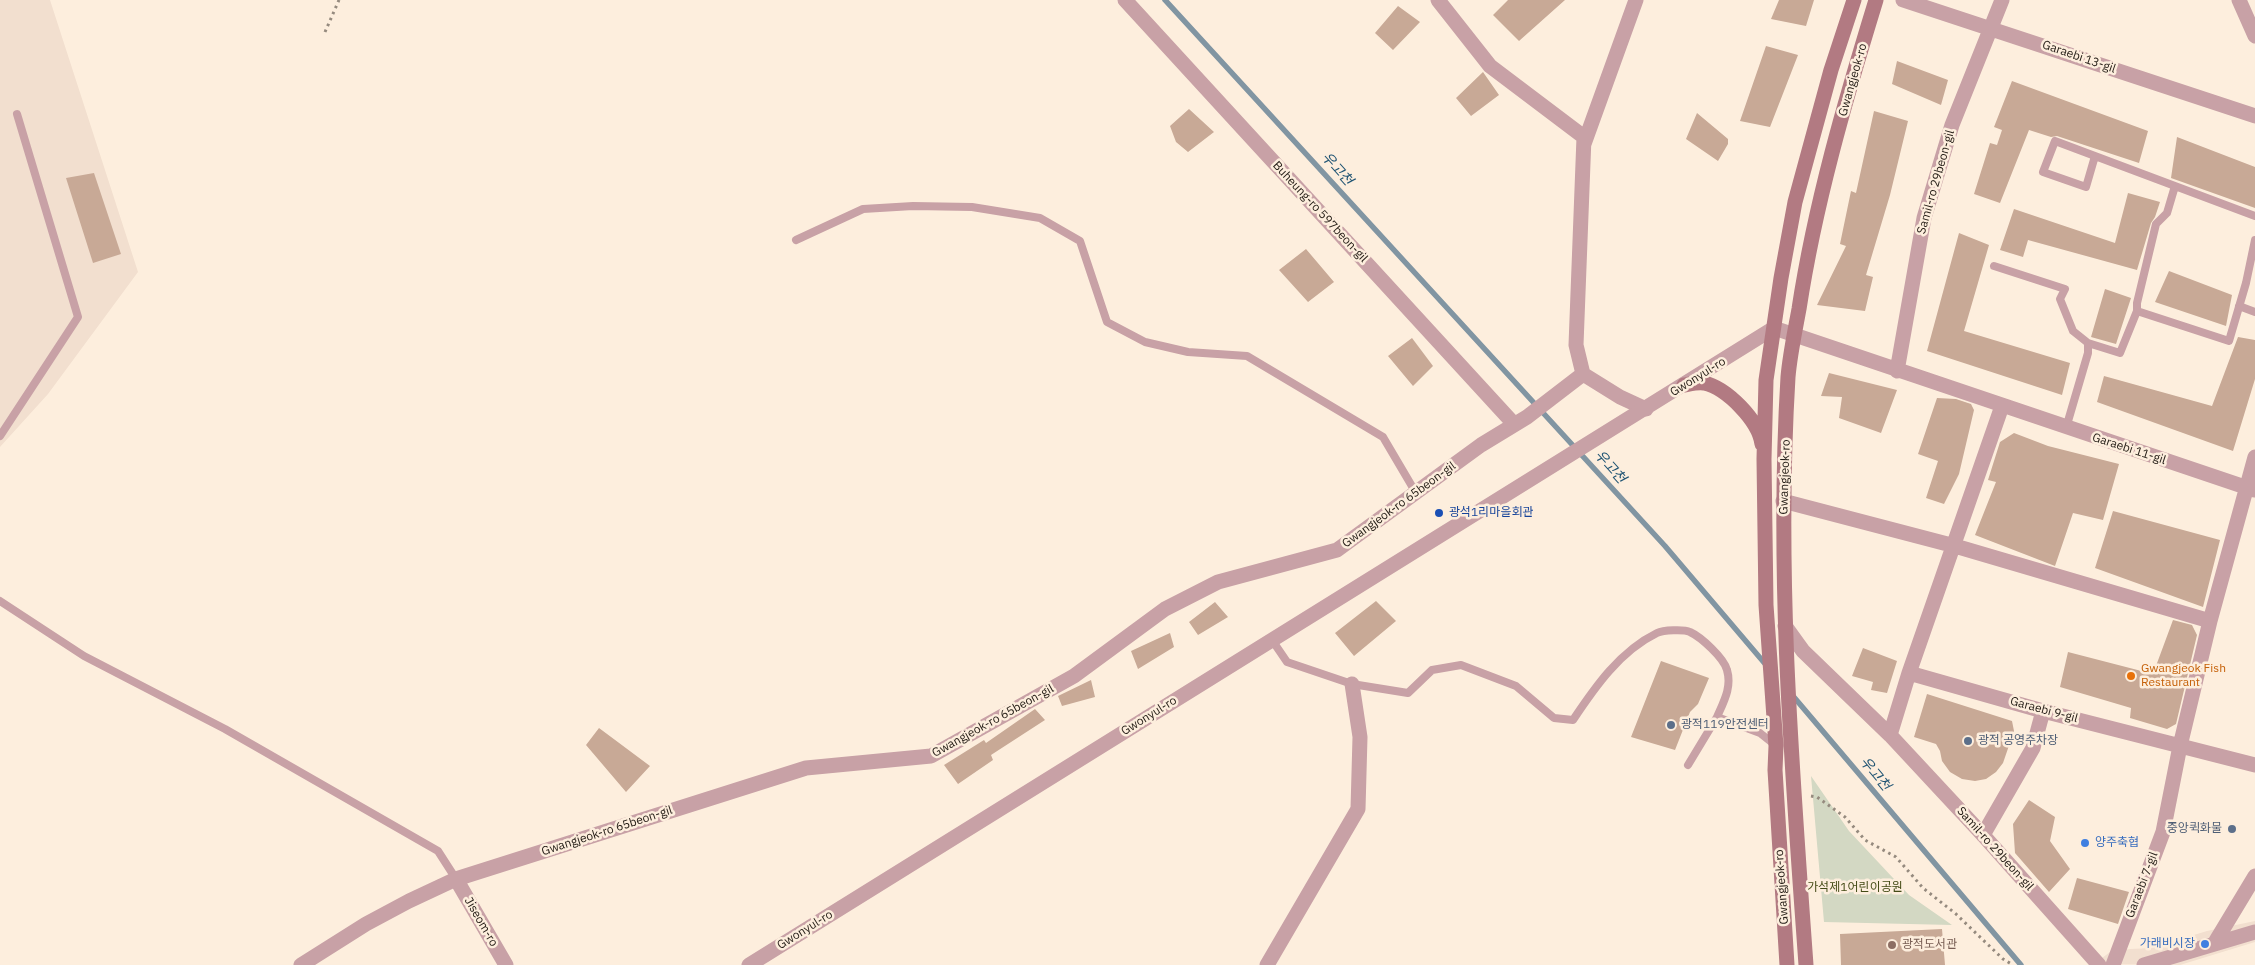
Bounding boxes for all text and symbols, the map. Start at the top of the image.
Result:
street label: Garaebi 13-gil [2040,38,2118,76]
street label: Gwangjeok-ro [1836,42,1870,118]
street label: Samil-ro 29beon-gil [1914,128,1958,236]
water label: 우고천 [1318,149,1356,189]
street label: Buheung-ro 597beon-gil [1269,159,1371,265]
street label: Gwonyul-ro [1668,354,1728,400]
street label: Garaebi 11-gil [2090,430,2168,468]
street label: Gwangjeok-ro [1776,439,1794,515]
water label: 우고천 [1591,447,1629,487]
street label: Gwangjeok-ro 65beon-gil [1339,459,1459,551]
place label: 광석1리마을회관 [1449,506,1533,520]
marker: 광석1리마을회관 [1433,507,1445,519]
place label: Gwangjeok Fish Restaurant [2141,662,2226,690]
marker: Gwangjeok Fish Restaurant [2125,670,2137,682]
street label: Gwangjeok-ro 65beon-gil [930,682,1056,760]
street label: Gwonyul-ro [1119,693,1179,739]
street label: Garaebi 9-gil [2009,694,2079,726]
place label: 광적119안전센터 [1681,718,1769,732]
marker: 광적119안전센터 [1665,719,1677,731]
place label: 광적 공영주차장 [1978,734,2058,748]
marker: 광적 공영주차장 [1962,735,1974,747]
water label: 우고천 [1856,754,1894,794]
street label: Gwangjeok-ro 65beon-gil [540,803,674,859]
street label: Samil-ro 29beon-gil [1954,804,2036,894]
place label: 중앙퀵화물 [2167,822,2222,836]
marker: 중앙퀵화물 [2226,823,2238,835]
place label: 양주축협 [2095,836,2139,850]
marker: 양주축협 [2079,837,2091,849]
street label: Gwangjeok-ro [1772,849,1792,925]
street label: Garaebi 7-gil [2123,850,2161,920]
park label: 가석제1어린이공원 [1807,881,1903,895]
street label: Jiseom-ro [461,895,501,949]
street label: Gwonyul-ro [775,907,835,953]
place label: 가래비시장 [2140,937,2195,951]
place label: 광적도서관 [1902,938,1957,952]
marker: 가래비시장 [2199,938,2211,950]
marker: 광적도서관 [1886,939,1898,951]

